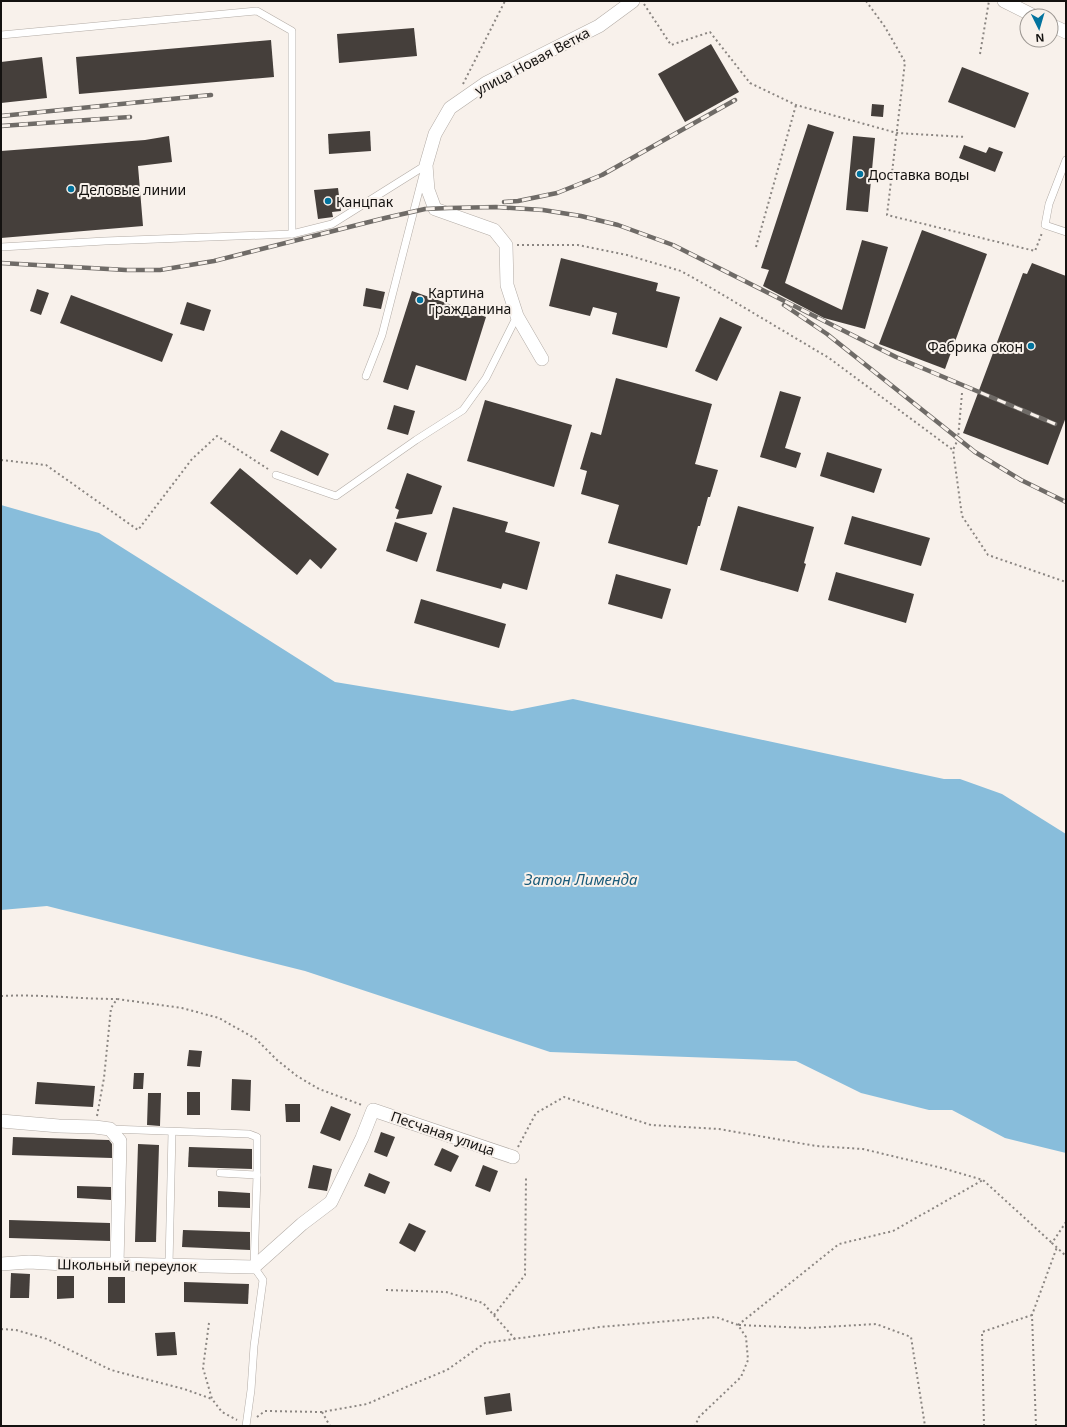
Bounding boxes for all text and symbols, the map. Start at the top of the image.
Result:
north arrow [1019,8,1059,48]
street label: улица Новая Ветка [471,23,593,99]
text: N [1035,31,1045,46]
place label: Доставка воды [868,165,969,184]
marker: Доставка воды [855,169,865,179]
place label: Деловые линии [79,180,186,199]
marker: Деловые линии [66,184,76,194]
place label: Канцпак [336,192,394,211]
marker: Канцпак [323,196,333,206]
place label: Картина Гражданина [428,283,511,318]
marker: Картина Гражданина [415,295,425,305]
place label: Фабрика окон [927,337,1023,356]
marker: Фабрика окон [1026,341,1036,351]
water label: Затон Лименда [524,869,638,889]
street label: Песчаная улица [389,1106,497,1160]
street label: Школьный переулок [57,1254,198,1276]

